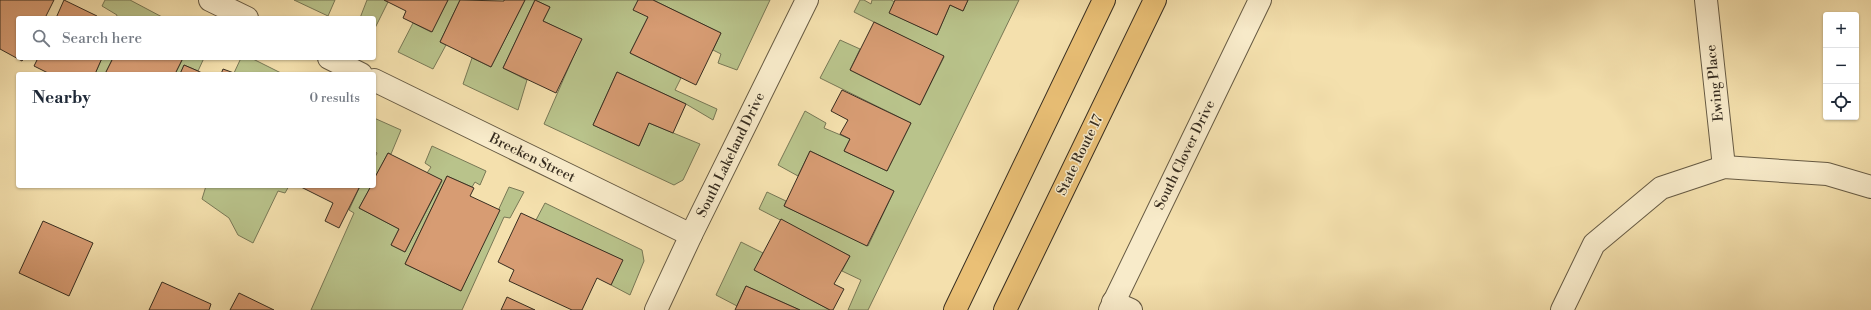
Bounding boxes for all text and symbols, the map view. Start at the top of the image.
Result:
map controls [1823,12,1859,120]
button: + [1823,12,1859,48]
search box [16,16,376,60]
icon: search [30,27,52,49]
text: Search here [62,29,142,48]
street label: Ewing Place [1702,44,1728,122]
button: − [1823,48,1859,84]
button: locate [1823,84,1859,120]
text: Nearby [32,87,91,109]
text: 0 results [309,90,360,106]
street label: South Lakeland Drive [693,90,769,220]
street label: South Clover Drive [1151,97,1219,213]
street label: State Route 17 [1053,112,1107,198]
street label: Brecken Street [485,129,578,187]

